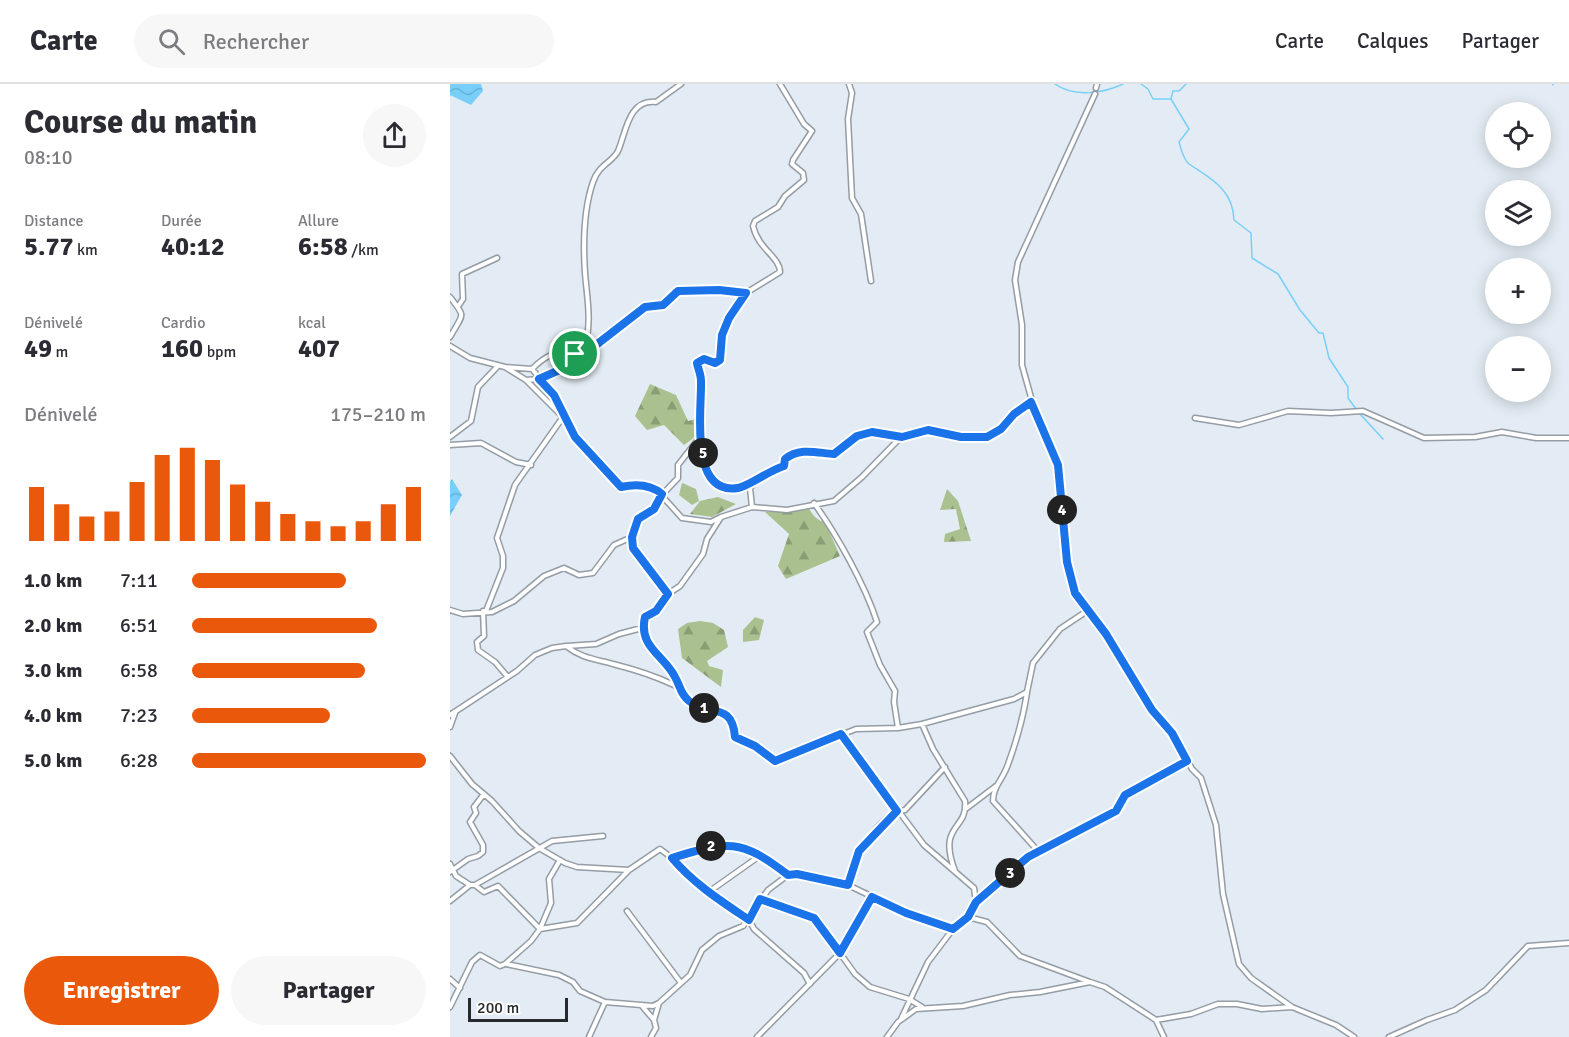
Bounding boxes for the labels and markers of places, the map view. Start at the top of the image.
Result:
pin [549,328,600,379]
pin: 5 [688,438,718,468]
pin: 4 [1047,495,1077,525]
pin: 1 [689,693,719,723]
pin: 2 [696,831,726,861]
pin: 3 [995,858,1025,888]

